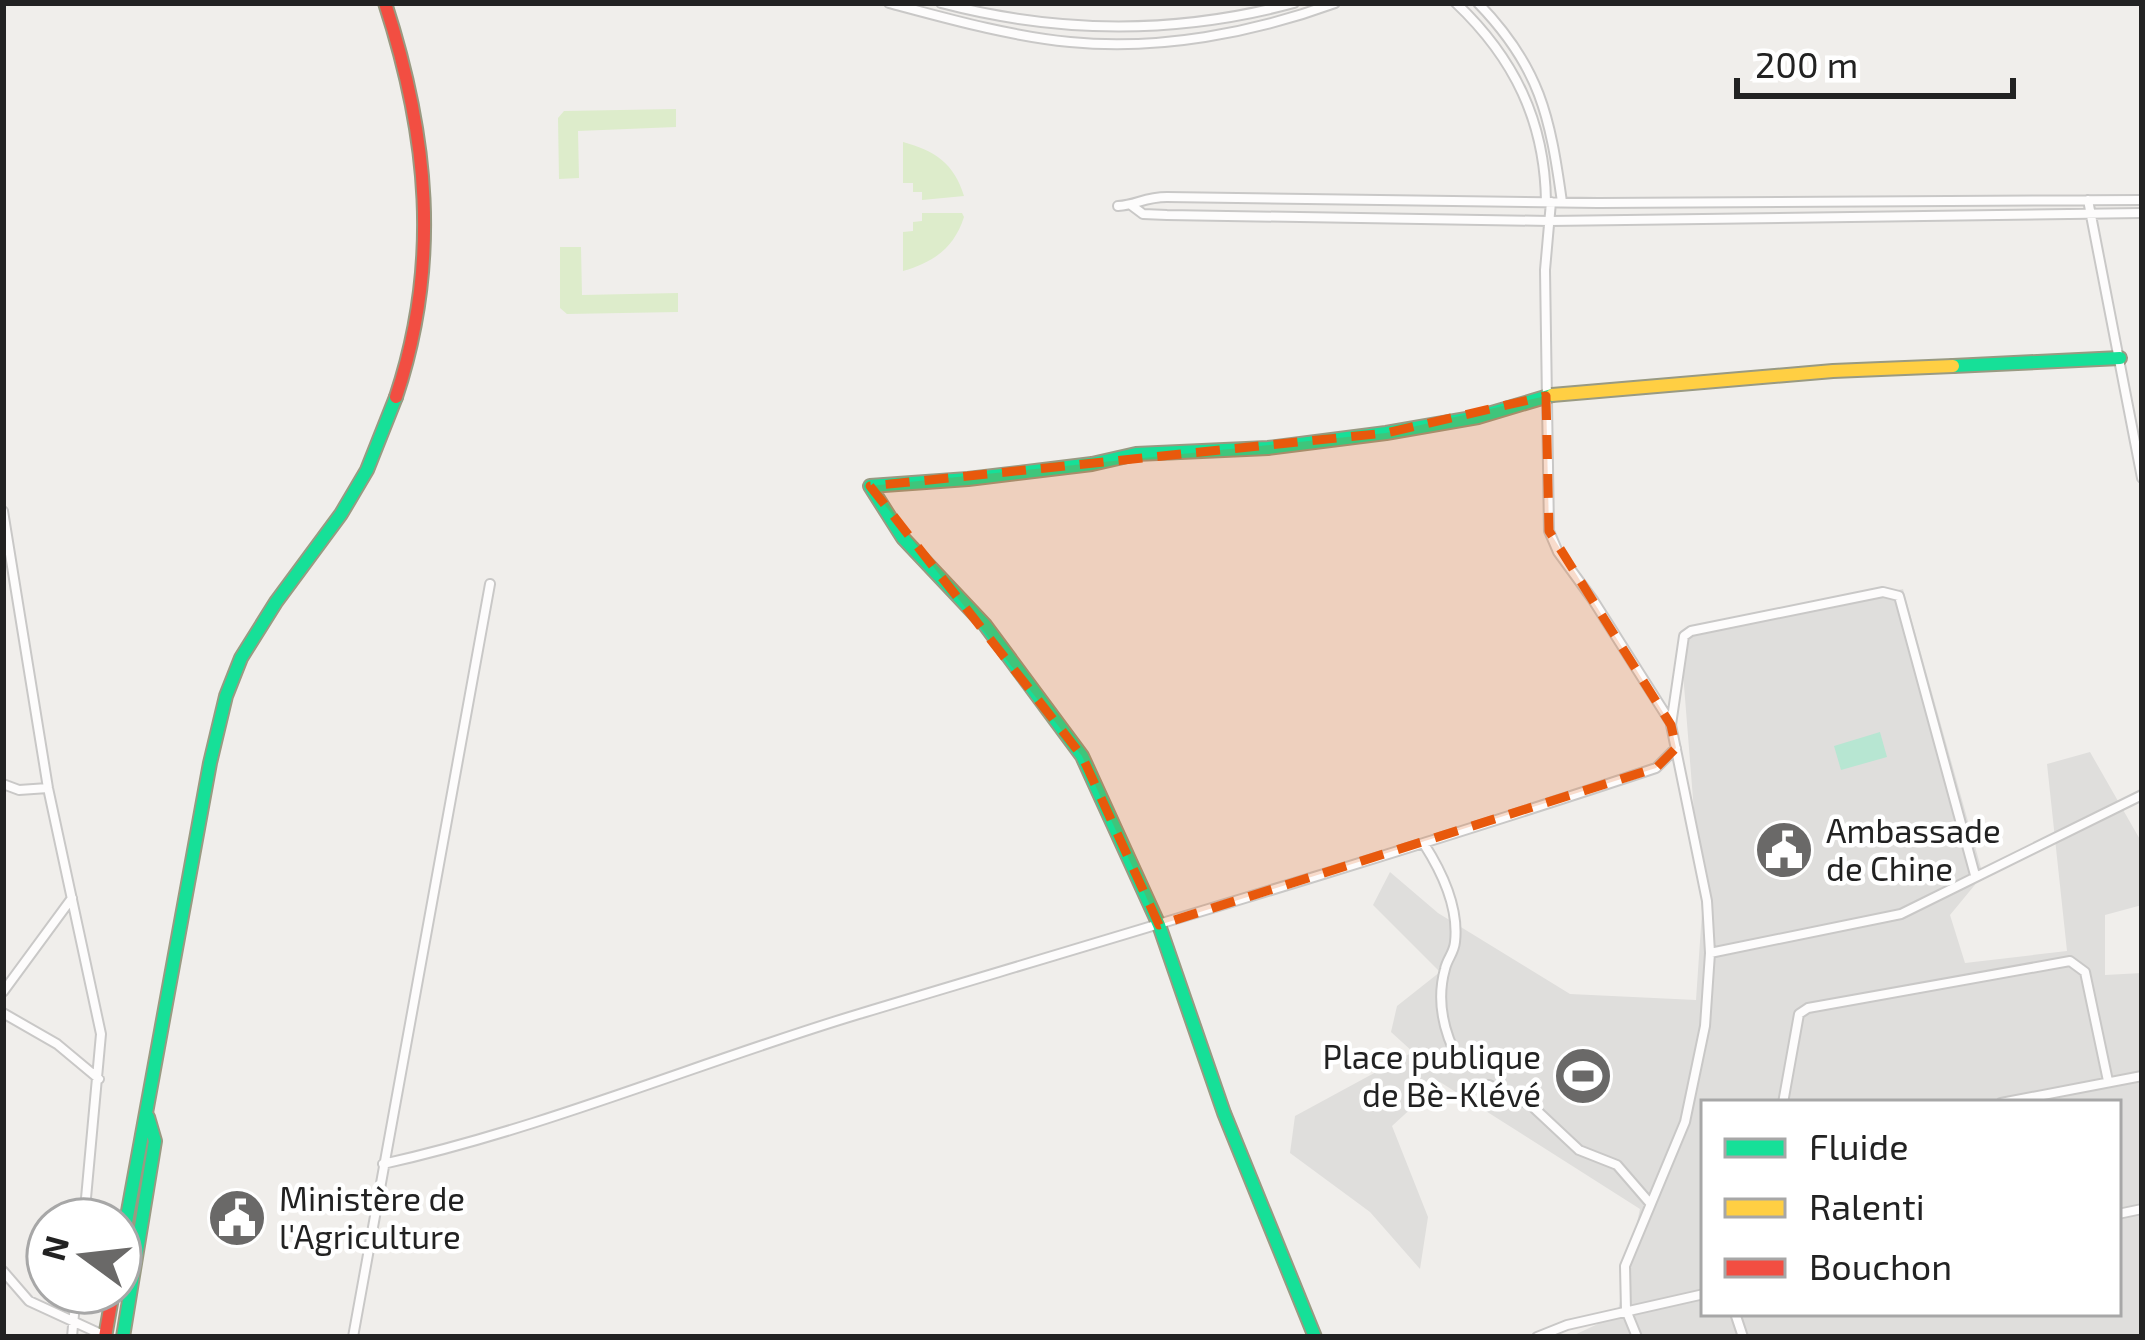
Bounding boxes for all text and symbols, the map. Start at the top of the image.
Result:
scale bar [1737,24,2013,98]
text: 200 m [1755,42,1858,85]
place label: Ambassade de Chine [1826,810,2001,888]
public building icon: Ambassade de Chine [1753,819,1815,881]
place label: Place publique de Bè-Klévé [1323,1036,1541,1114]
sports icon: Place publique de Bè-Klévé [1552,1045,1614,1107]
legend [1701,1100,2121,1316]
text: Fluide [1809,1124,1909,1167]
place label: Ministère de l'Agriculture [279,1178,465,1256]
text: Ralenti [1809,1184,1925,1227]
public building icon: Ministère de l'Agriculture [206,1187,268,1249]
north arrow [24,1196,144,1316]
text: N [32,1231,76,1265]
text: Bouchon [1809,1244,1952,1287]

